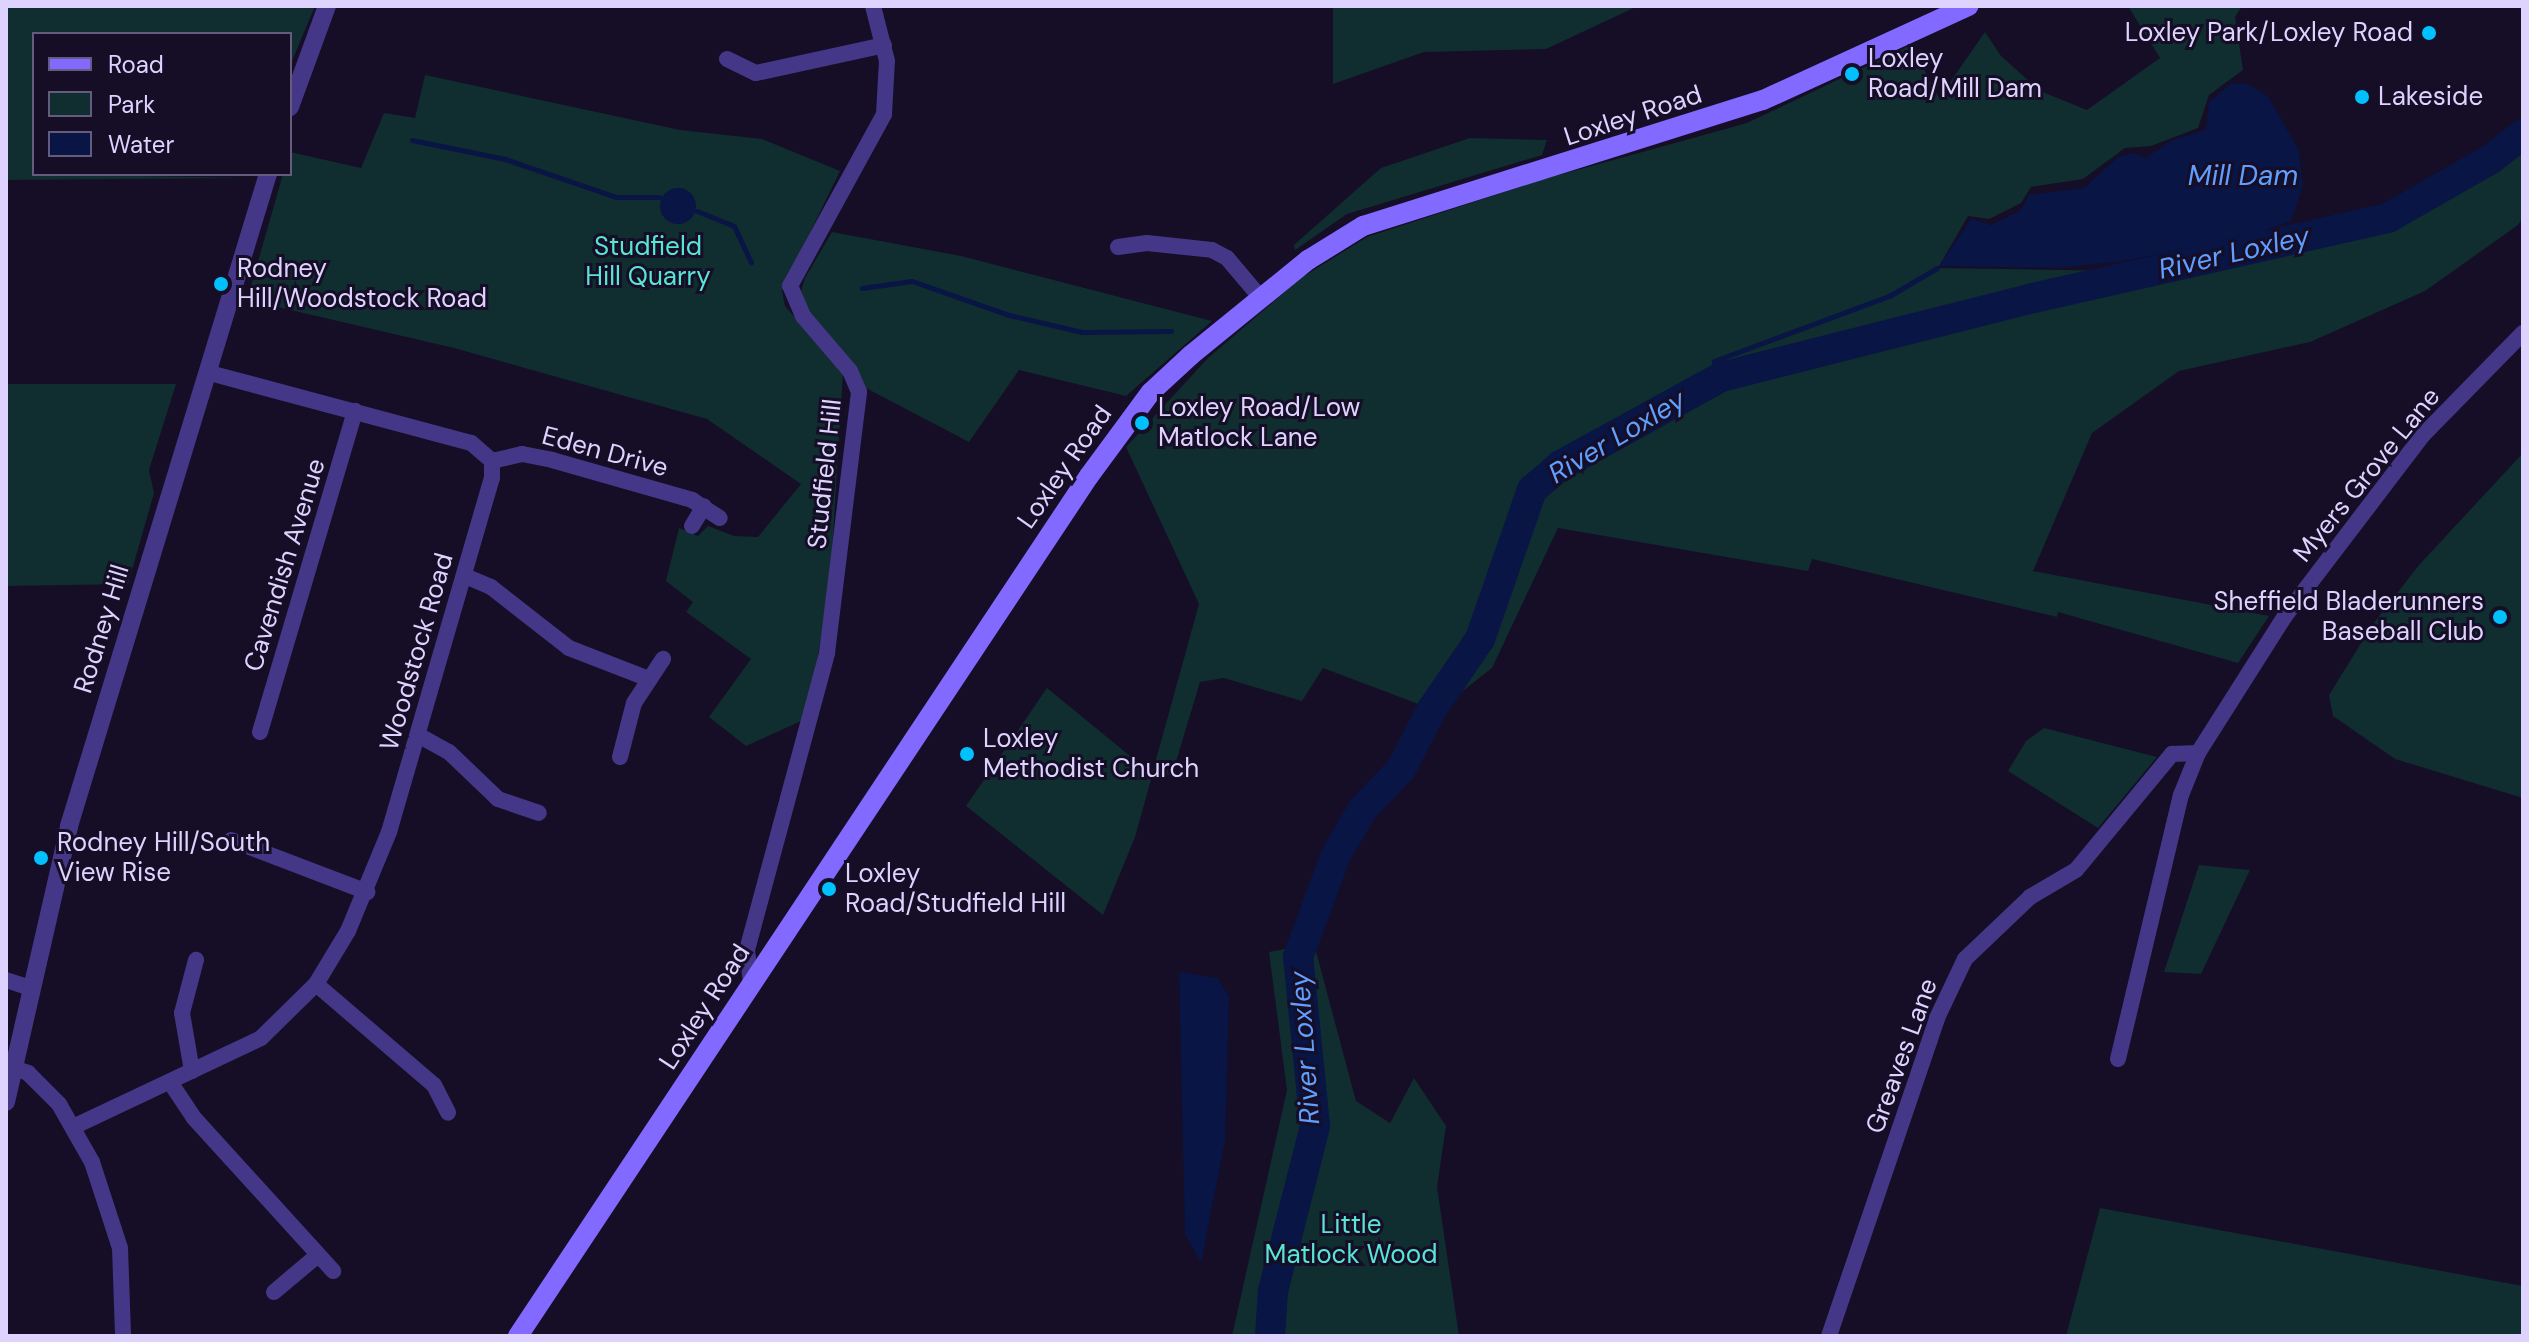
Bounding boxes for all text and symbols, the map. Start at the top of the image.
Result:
place label: Loxley Park/Loxley Road [2125,17,2413,49]
marker: Loxley Park/Loxley Road [2420,24,2438,42]
legend [32,32,292,176]
place label: Loxley Road/Mill Dam [1868,43,2042,104]
text: Road [108,49,164,80]
marker: Loxley Road/Mill Dam [1843,65,1861,83]
street label: Loxley Road [1560,79,1706,153]
place label: Lakeside [2378,81,2483,113]
marker: Lakeside [2353,88,2371,106]
text: Park [108,89,155,120]
text: Water [108,129,174,160]
water label: Mill Dam [2188,159,2298,193]
water label: River Loxley [2155,219,2313,287]
park label: Studfield Hill Quarry [585,231,711,292]
place label: Rodney Hill/Woodstock Road [237,253,487,314]
marker: Rodney Hill/Woodstock Road [212,275,230,293]
street label: Myers Grove Lane [2287,382,2447,568]
water label: River Loxley [1542,383,1692,491]
place label: Loxley Road/Low Matlock Lane [1158,392,1360,454]
street label: Studfield Hill [802,398,848,550]
street label: Loxley Road [1011,400,1119,534]
marker: Loxley Road/Low Matlock Lane [1133,414,1151,432]
street label: Eden Drive [539,420,671,484]
street label: Cavendish Avenue [238,455,332,675]
street label: Woodstock Road [374,550,460,754]
street label: Rodney Hill [68,561,136,697]
place label: Sheffield Bladerunners Baseball Club [2213,586,2484,648]
marker: Sheffield Bladerunners Baseball Club [2491,608,2509,626]
place label: Loxley Methodist Church [983,723,1199,784]
marker: Loxley Methodist Church [958,745,976,763]
place label: Rodney Hill/South View Rise [57,827,270,888]
marker: Rodney Hill/South View Rise [32,849,50,867]
place label: Loxley Road/Studfield Hill [845,858,1066,920]
marker: Loxley Road/Studfield Hill [820,880,838,898]
street label: Loxley Road [653,939,757,1075]
water label: River Loxley [1283,970,1327,1126]
street label: Greaves Lane [1860,974,1944,1138]
park label: Little Matlock Wood [1265,1209,1437,1270]

